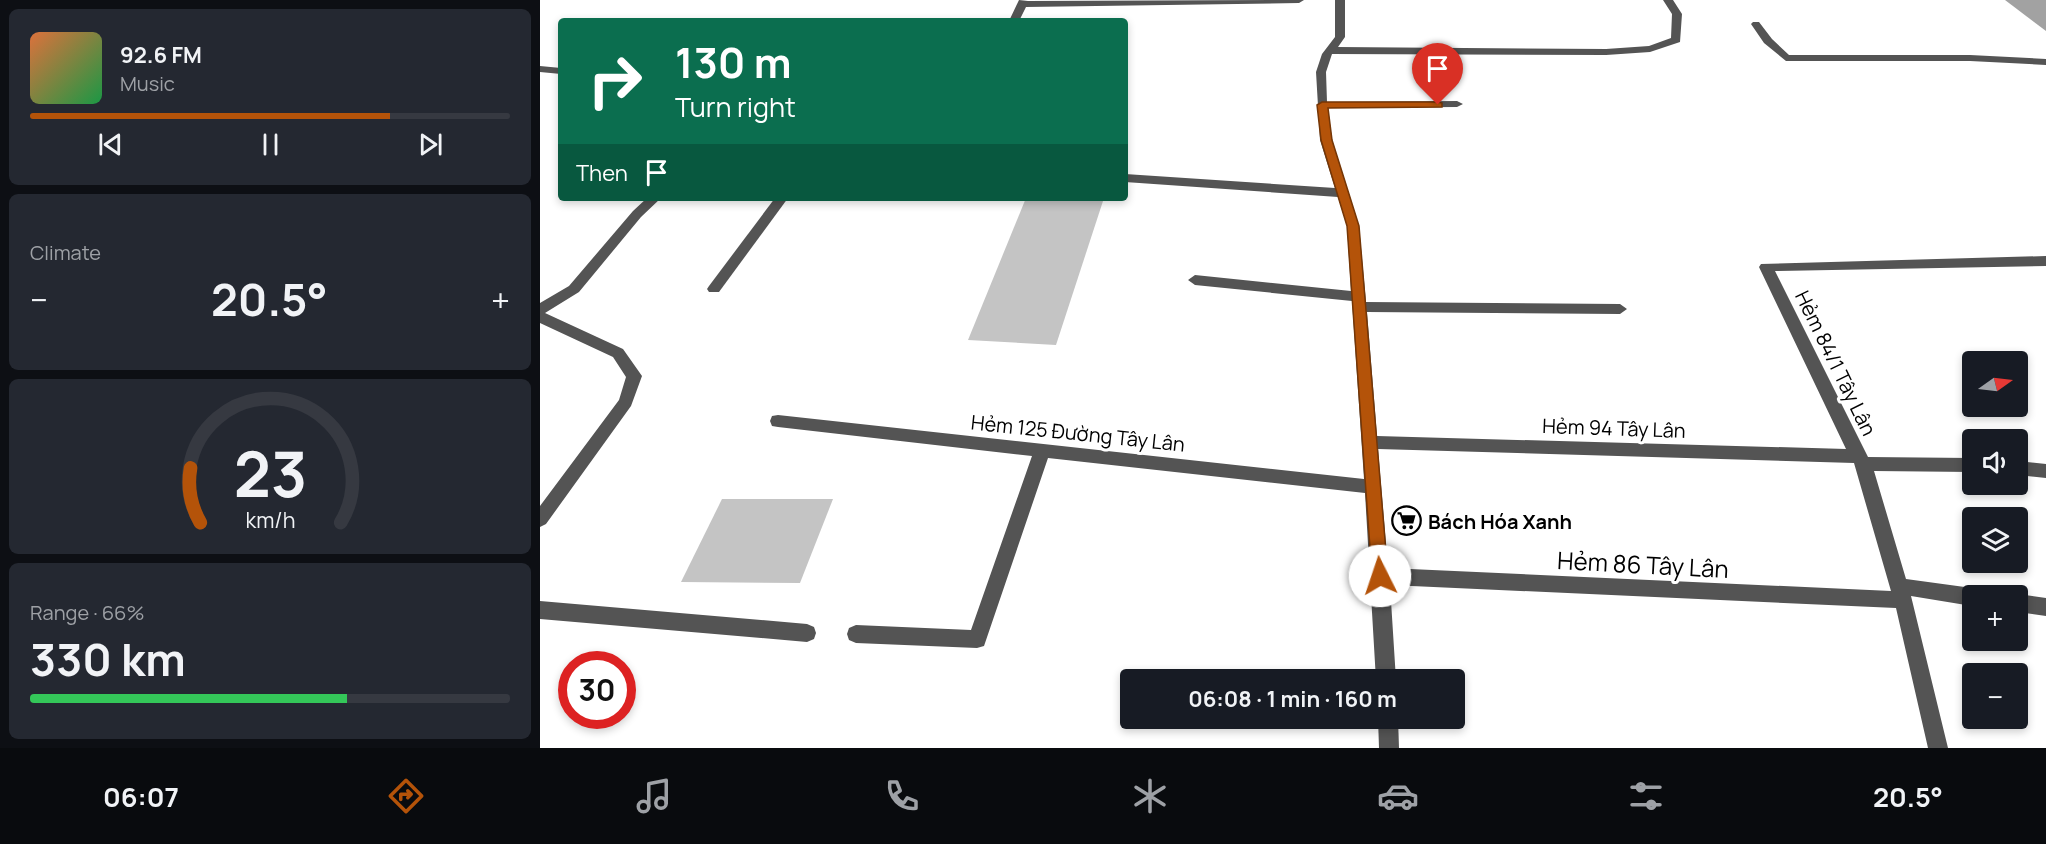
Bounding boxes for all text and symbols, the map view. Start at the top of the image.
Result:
text: 130 m [675,33,792,91]
text: 92.6 FM [120,40,202,70]
icon: right [576,42,654,120]
pin [1412,43,1463,105]
icon: arrive [1421,52,1454,85]
text: Music [120,70,175,97]
text: Turn right [675,88,796,125]
icon: previous [94,128,127,161]
icon: pause [254,128,287,161]
icon: next [414,128,447,161]
icon: arrive [640,156,673,189]
text: Then [576,158,628,188]
text: Climate [30,239,101,266]
text: 20.5° [211,268,328,330]
text: − [30,277,48,322]
text: + [491,277,510,322]
street label: Hẻm 84/1 Tây Lân [1789,286,1883,440]
north arrow [1962,351,2028,417]
map controls [1962,351,2028,729]
street label: Hẻm 125 Đường Tây Lân [970,408,1186,458]
street label: Hẻm 94 Tây Lân [1542,412,1686,444]
button: sound [1962,429,2028,495]
text: 23 [233,431,307,517]
supermarket icon: Bách Hóa Xanh [1391,505,1423,537]
text: km/h [245,506,295,535]
button: layers [1962,507,2028,573]
place label: Bách Hóa Xanh [1428,508,1572,535]
street label: Hẻm 86 Tây Lân [1556,543,1730,585]
position arrow [1348,544,1412,608]
button: + [1962,585,2028,651]
text: Range · 66% [30,599,145,626]
text: 330 km [30,628,186,690]
speed limit sign: 30 [558,651,636,729]
button: − [1962,663,2028,729]
text: 06:08 · 1 min · 160 m [1188,684,1397,714]
icon: directions [385,775,427,817]
icon: music [633,775,675,817]
icon: phone [881,775,923,817]
icon: climate [1129,775,1171,817]
icon: car [1377,775,1419,817]
icon: filters [1625,775,1667,817]
text: 06:07 [103,778,179,815]
text: 20.5° [1873,778,1943,815]

